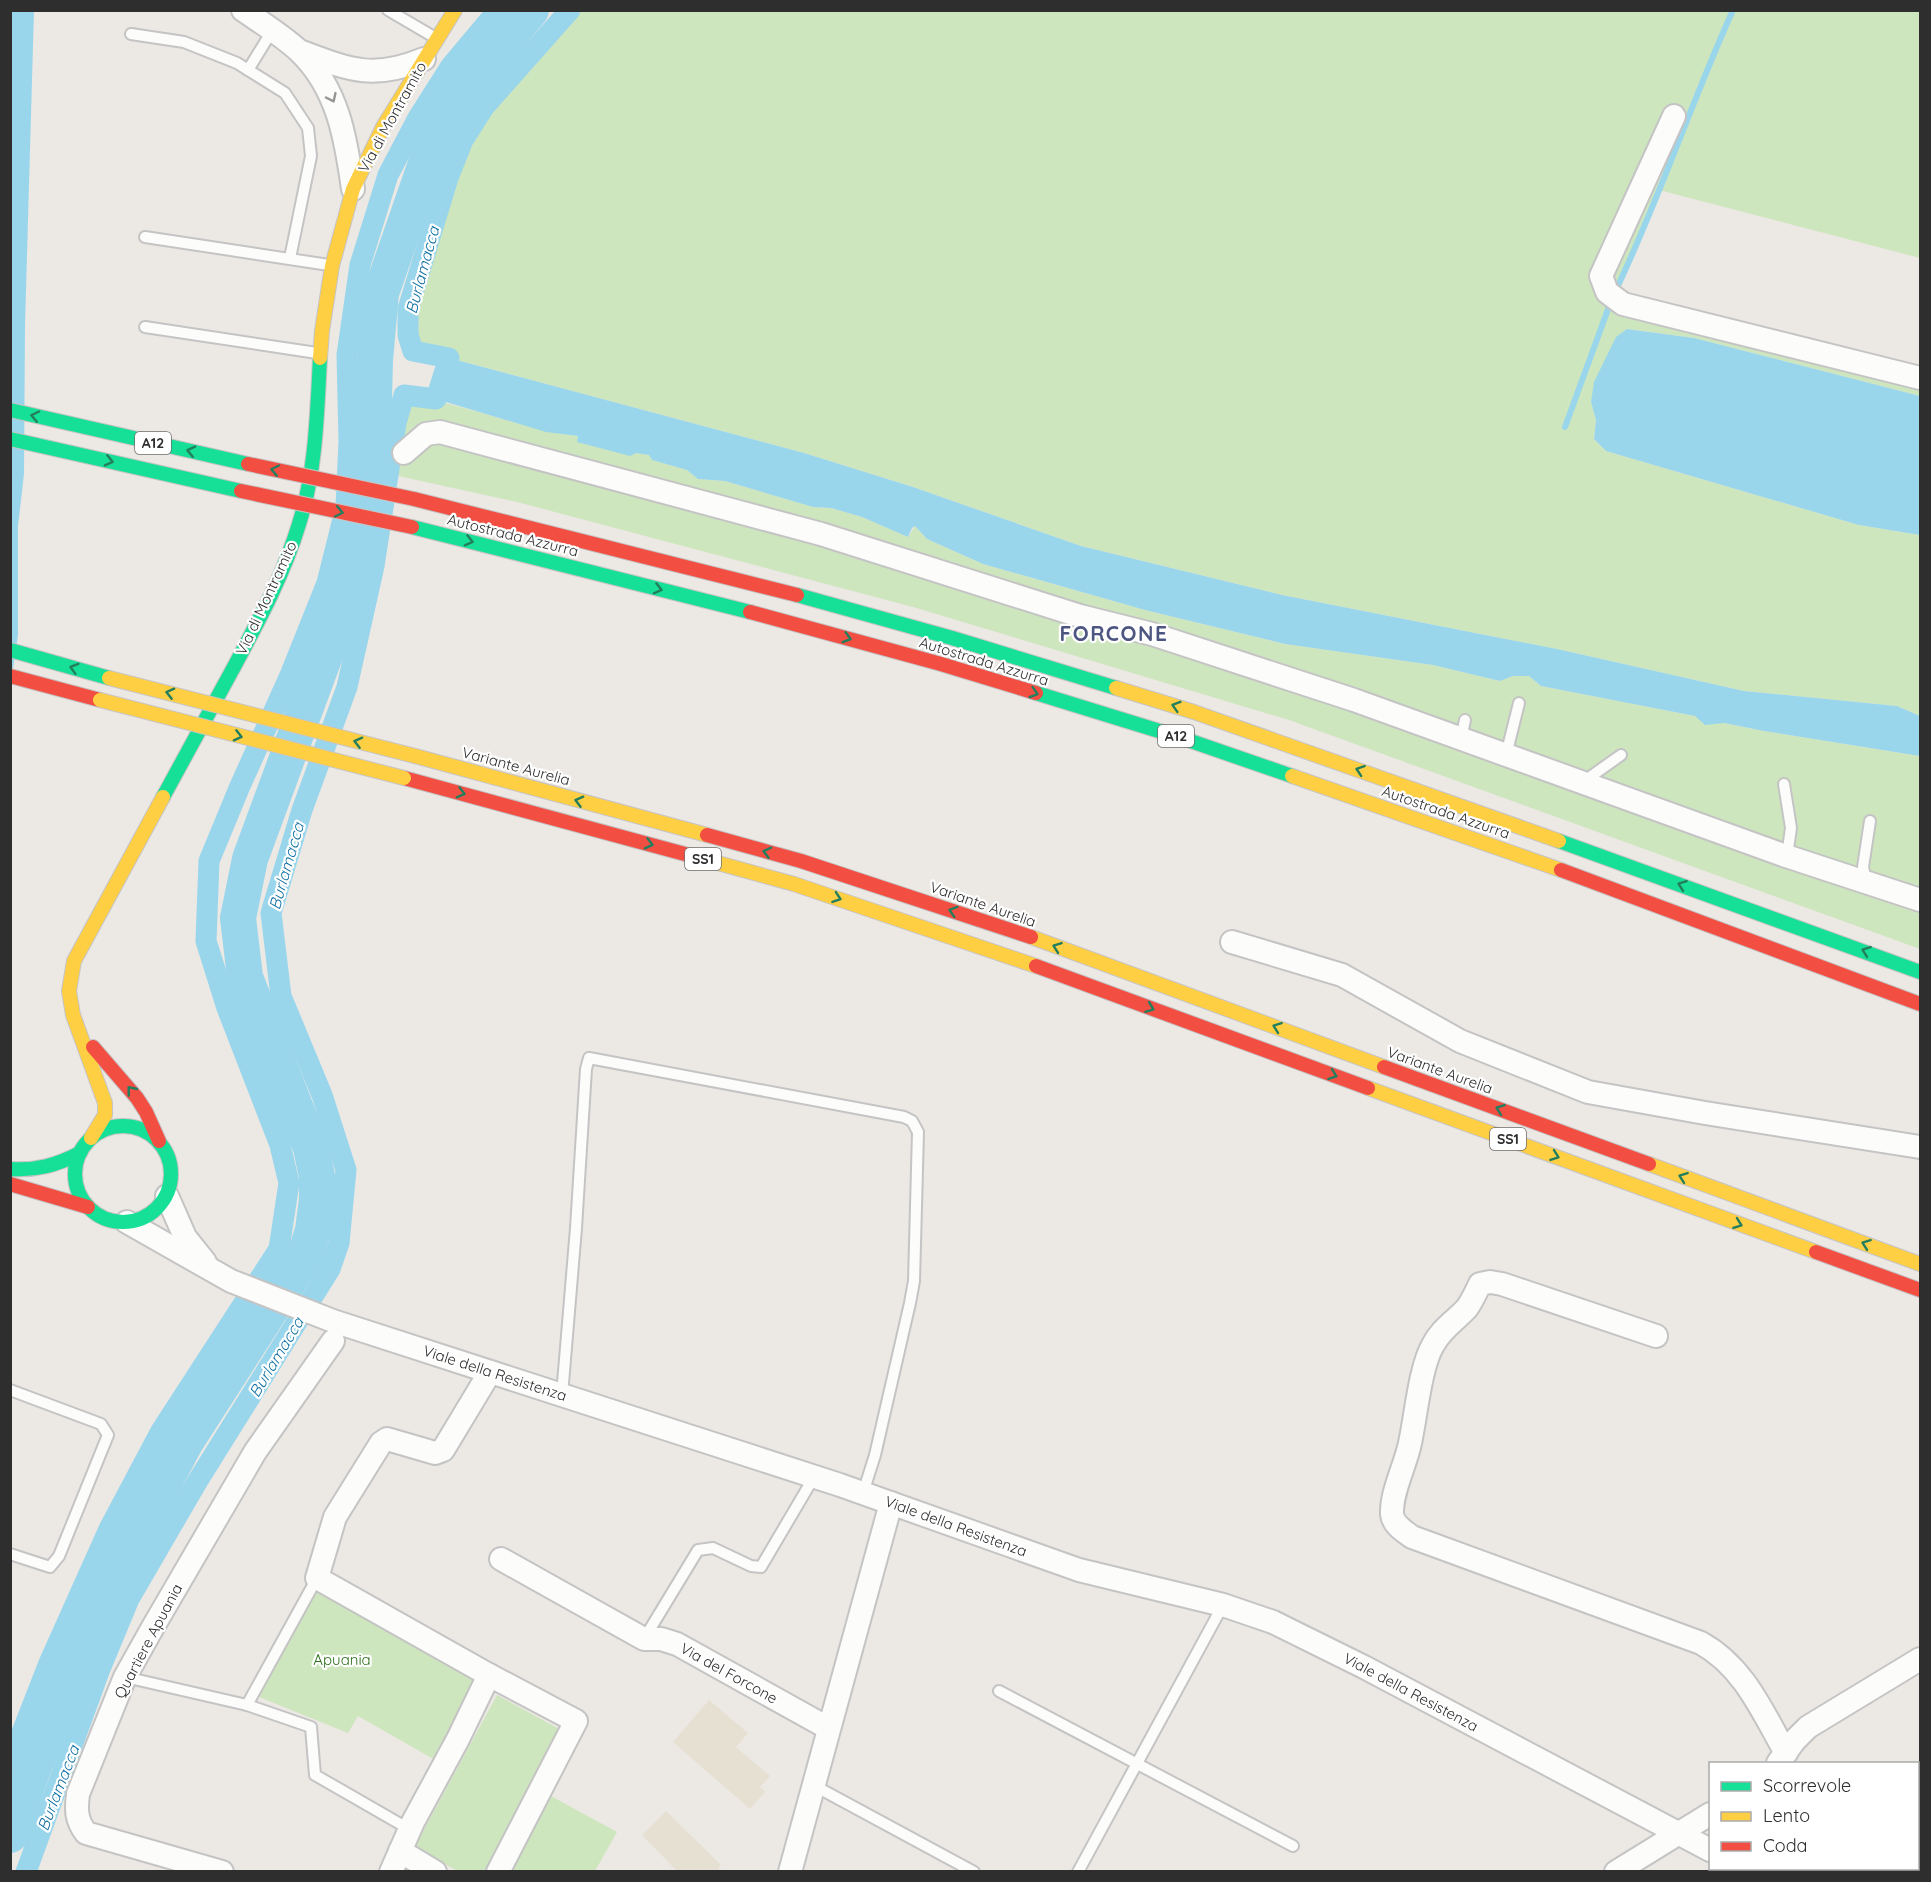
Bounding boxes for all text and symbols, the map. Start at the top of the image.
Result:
street label: Via di Montramito [354,58,430,176]
one-way arrow [324,91,336,102]
water label: Burlamacca [401,223,444,316]
one-way arrow [30,410,40,423]
road number: A12 [135,432,171,454]
one-way arrow [186,446,196,459]
one-way arrow [104,454,114,467]
one-way arrow [270,464,280,477]
one-way arrow [334,504,344,517]
street label: Autostrada Azzurra [446,510,580,560]
one-way arrow [463,534,474,546]
street label: Via di Montramito [231,538,301,658]
one-way arrow [653,581,663,594]
district label: FORCONE [1060,620,1168,646]
one-way arrow [841,631,852,643]
street label: Autostrada Azzurra [917,632,1051,690]
one-way arrow [69,662,79,675]
one-way arrow [1028,686,1039,698]
one-way arrow [165,688,175,701]
one-way arrow [1171,701,1182,713]
road number: A12 [1158,725,1194,747]
one-way arrow [233,728,243,741]
one-way arrow [354,736,364,749]
street label: Variante Aurelia [460,742,572,790]
one-way arrow [1355,764,1366,777]
street label: Autostrada Azzurra [1379,781,1513,843]
one-way arrow [456,786,466,799]
one-way arrow [574,795,584,808]
water label: Burlamacca [264,819,308,912]
one-way arrow [644,837,654,850]
one-way arrow [763,846,773,859]
road number: SS1 [685,848,721,870]
street label: Variante Aurelia [927,877,1039,931]
one-way arrow [1677,880,1688,893]
one-way arrow [831,891,842,903]
one-way arrow [948,906,959,918]
one-way arrow [1052,941,1063,954]
one-way arrow [1861,946,1872,959]
one-way arrow [1144,1000,1154,1013]
one-way arrow [1273,1022,1284,1034]
street label: Variante Aurelia [1385,1042,1495,1098]
one-way arrow [1327,1068,1338,1080]
one-way arrow [127,1086,138,1097]
one-way arrow [1495,1104,1506,1116]
road number: SS1 [1490,1128,1526,1150]
one-way arrow [1549,1149,1560,1162]
one-way arrow [1678,1171,1689,1184]
one-way arrow [1732,1216,1743,1229]
one-way arrow [1861,1239,1872,1251]
water label: Burlamacca [244,1312,308,1401]
street label: Viale della Resistenza [421,1341,569,1405]
street label: Viale della Resistenza [882,1491,1030,1561]
street label: Quartiere Apuania [110,1580,186,1702]
street label: Via del Forcone [677,1638,781,1708]
street label: Viale della Resistenza [1340,1648,1482,1736]
park label: Apuania [313,1650,371,1669]
water label: Burlamacca [33,1741,84,1833]
legend [1709,1762,1919,1870]
text: Scorrevole [1763,1774,1851,1797]
text: Lento [1763,1804,1810,1827]
text: Coda [1763,1834,1807,1857]

